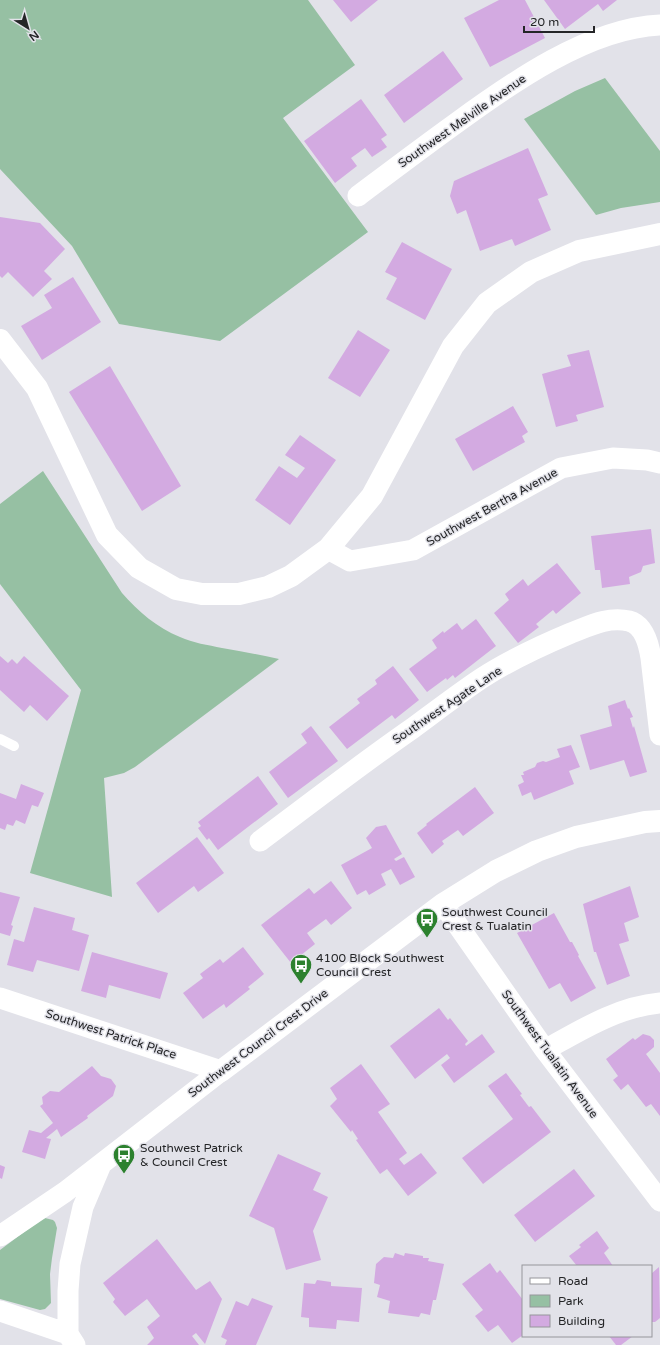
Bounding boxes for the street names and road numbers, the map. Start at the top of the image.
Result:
street label: Southwest Melville Avenue [395,71,529,171]
street label: Southwest Bertha Avenue [424,465,560,549]
street label: Southwest Agate Lane [390,663,504,747]
street label: Southwest Council Crest Drive [185,986,331,1100]
street label: Southwest Tualatin Avenue [499,987,601,1121]
street label: Southwest Patrick Place [44,1006,178,1062]

